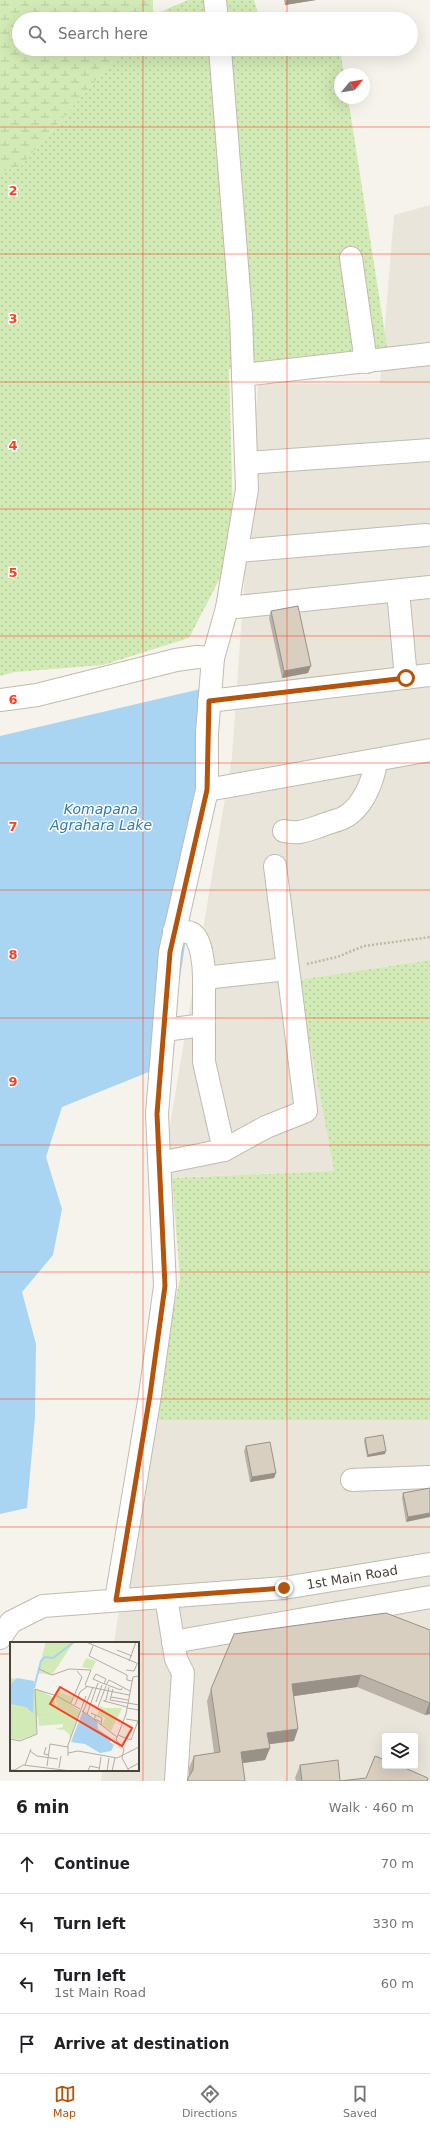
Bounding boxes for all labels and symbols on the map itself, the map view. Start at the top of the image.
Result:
north arrow [334,68,370,104]
text: 2 [8,183,18,198]
text: 3 [8,311,18,326]
text: 4 [8,438,18,453]
text: 5 [8,565,18,580]
route start [397,669,415,687]
text: 6 [8,692,18,707]
water label: Komapana Agrahara Lake [49,801,152,833]
text: 7 [8,819,18,834]
text: 8 [8,947,18,962]
text: 9 [8,1074,18,1089]
street label: 1st Main Road [306,1562,399,1592]
route end [275,1579,293,1597]
inset map [10,1642,139,1771]

